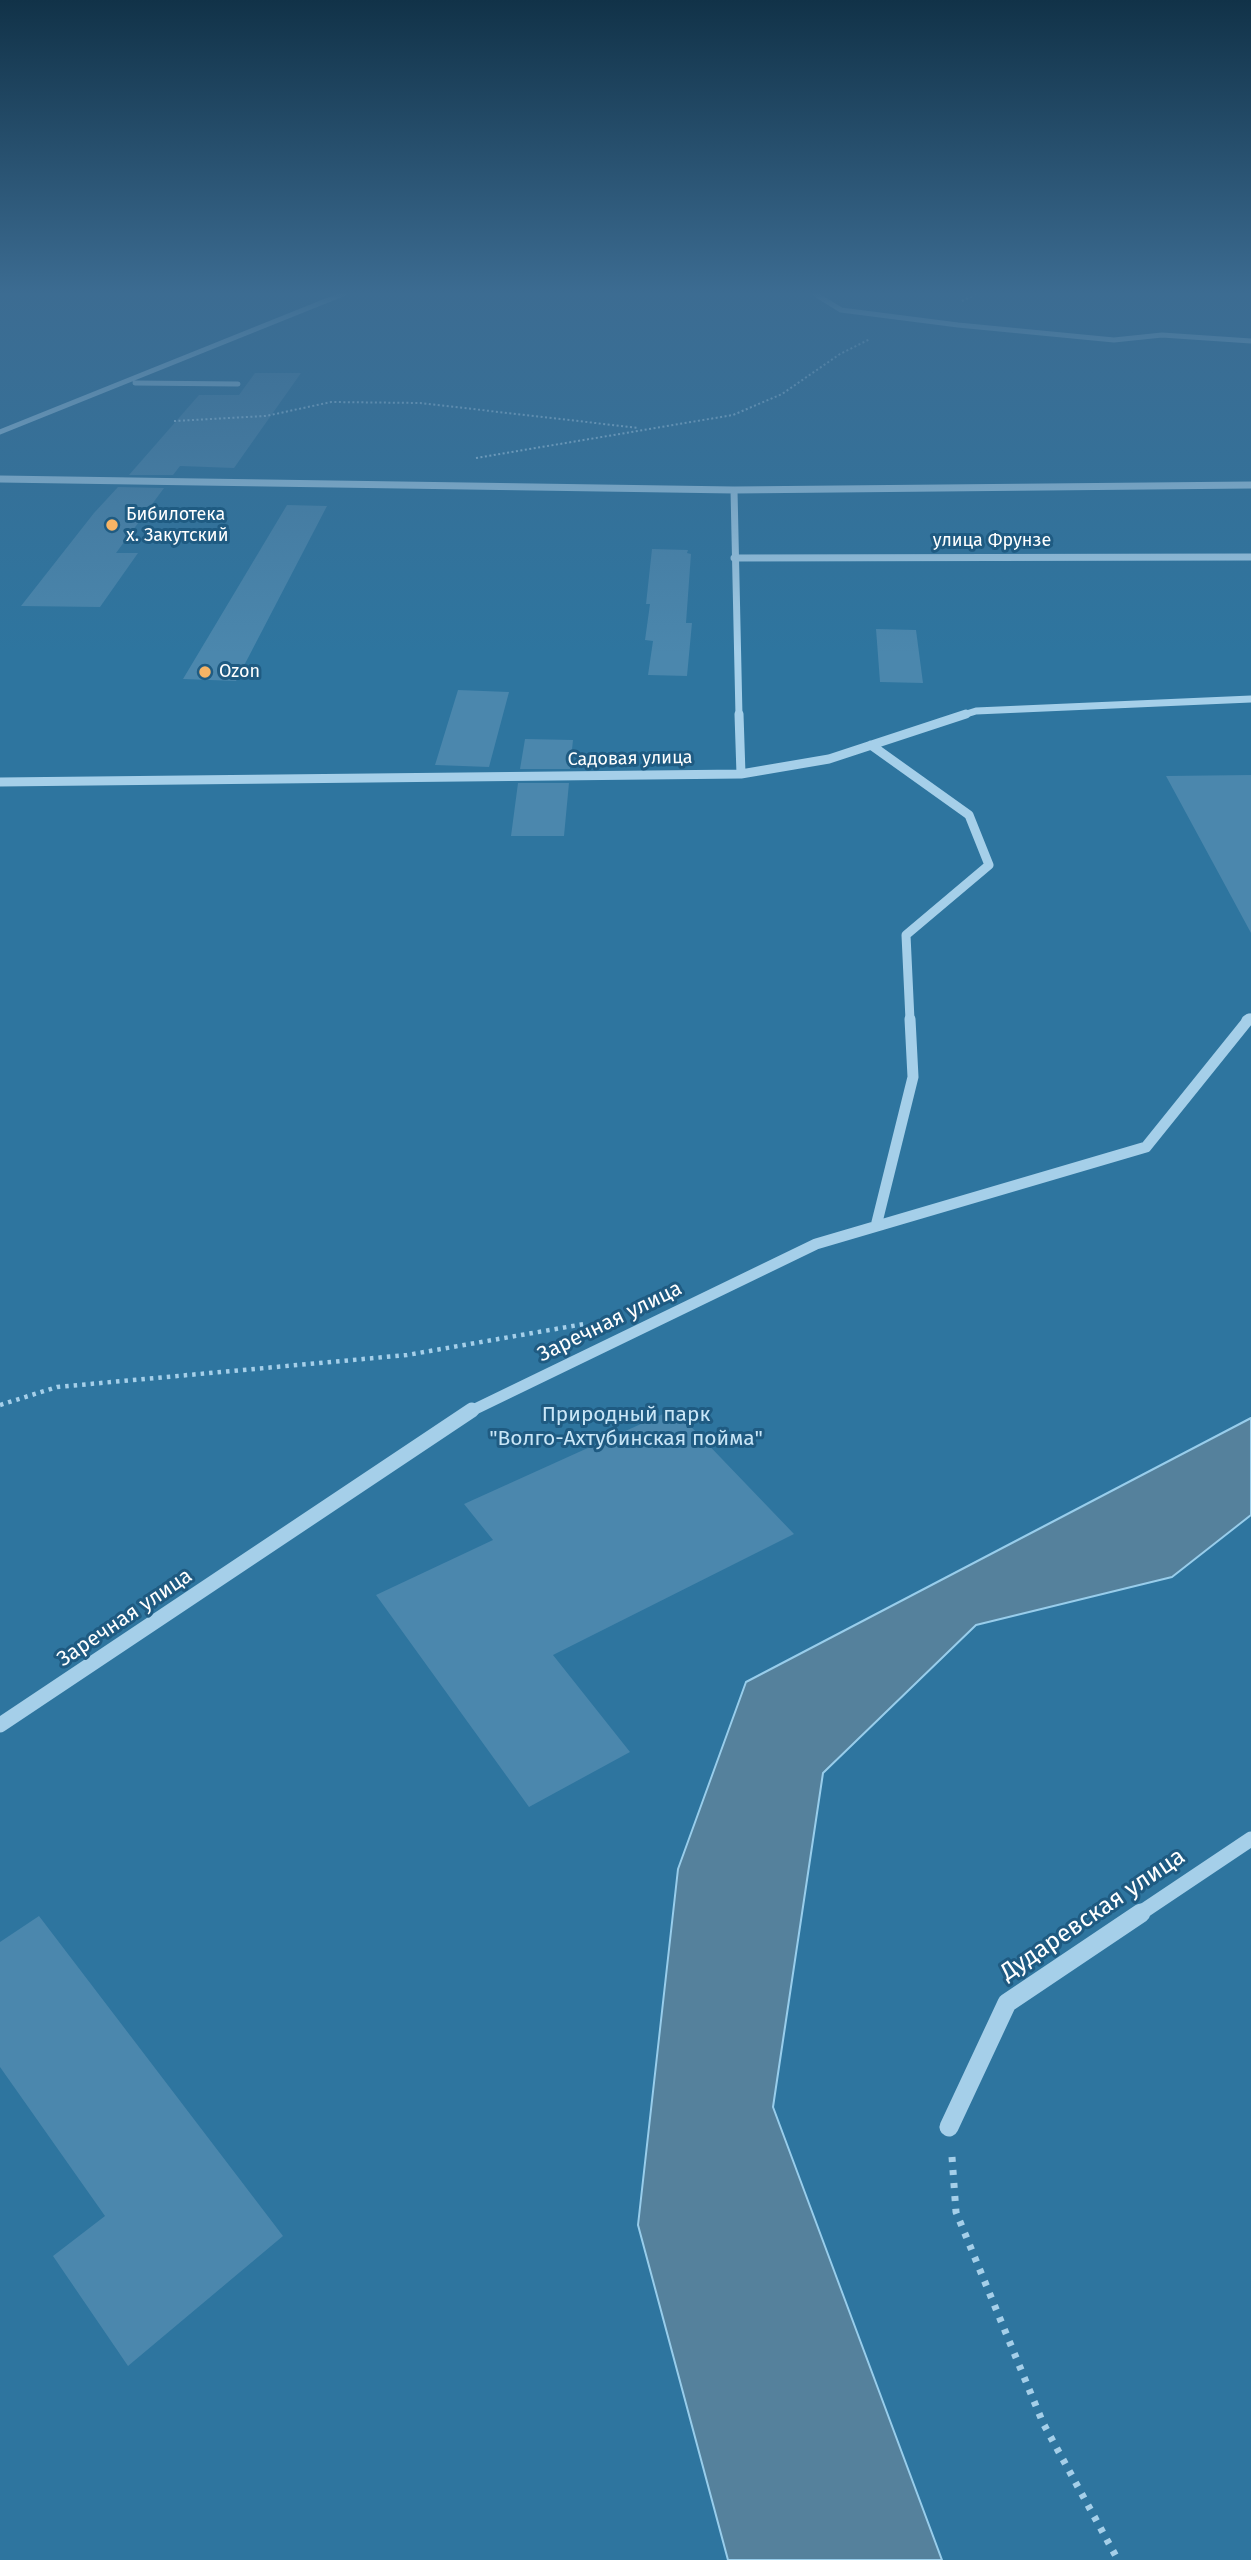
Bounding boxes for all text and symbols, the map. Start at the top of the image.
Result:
place label: Бибилотека х. Закутский [126,504,228,546]
marker: Бибилотека х. Закутский [104,517,120,533]
street label: улица Фрунзе [933,530,1051,552]
place label: Ozon [219,661,260,683]
marker: Ozon [197,664,213,680]
street label: Садовая улица [567,747,693,771]
street label: Заречная улица [534,1276,686,1368]
park label: Природный парк "Волго-Ахтубинская пойма" [489,1402,763,1452]
street label: Заречная улица [53,1564,197,1672]
street label: Дударевская улица [995,1843,1191,1987]

